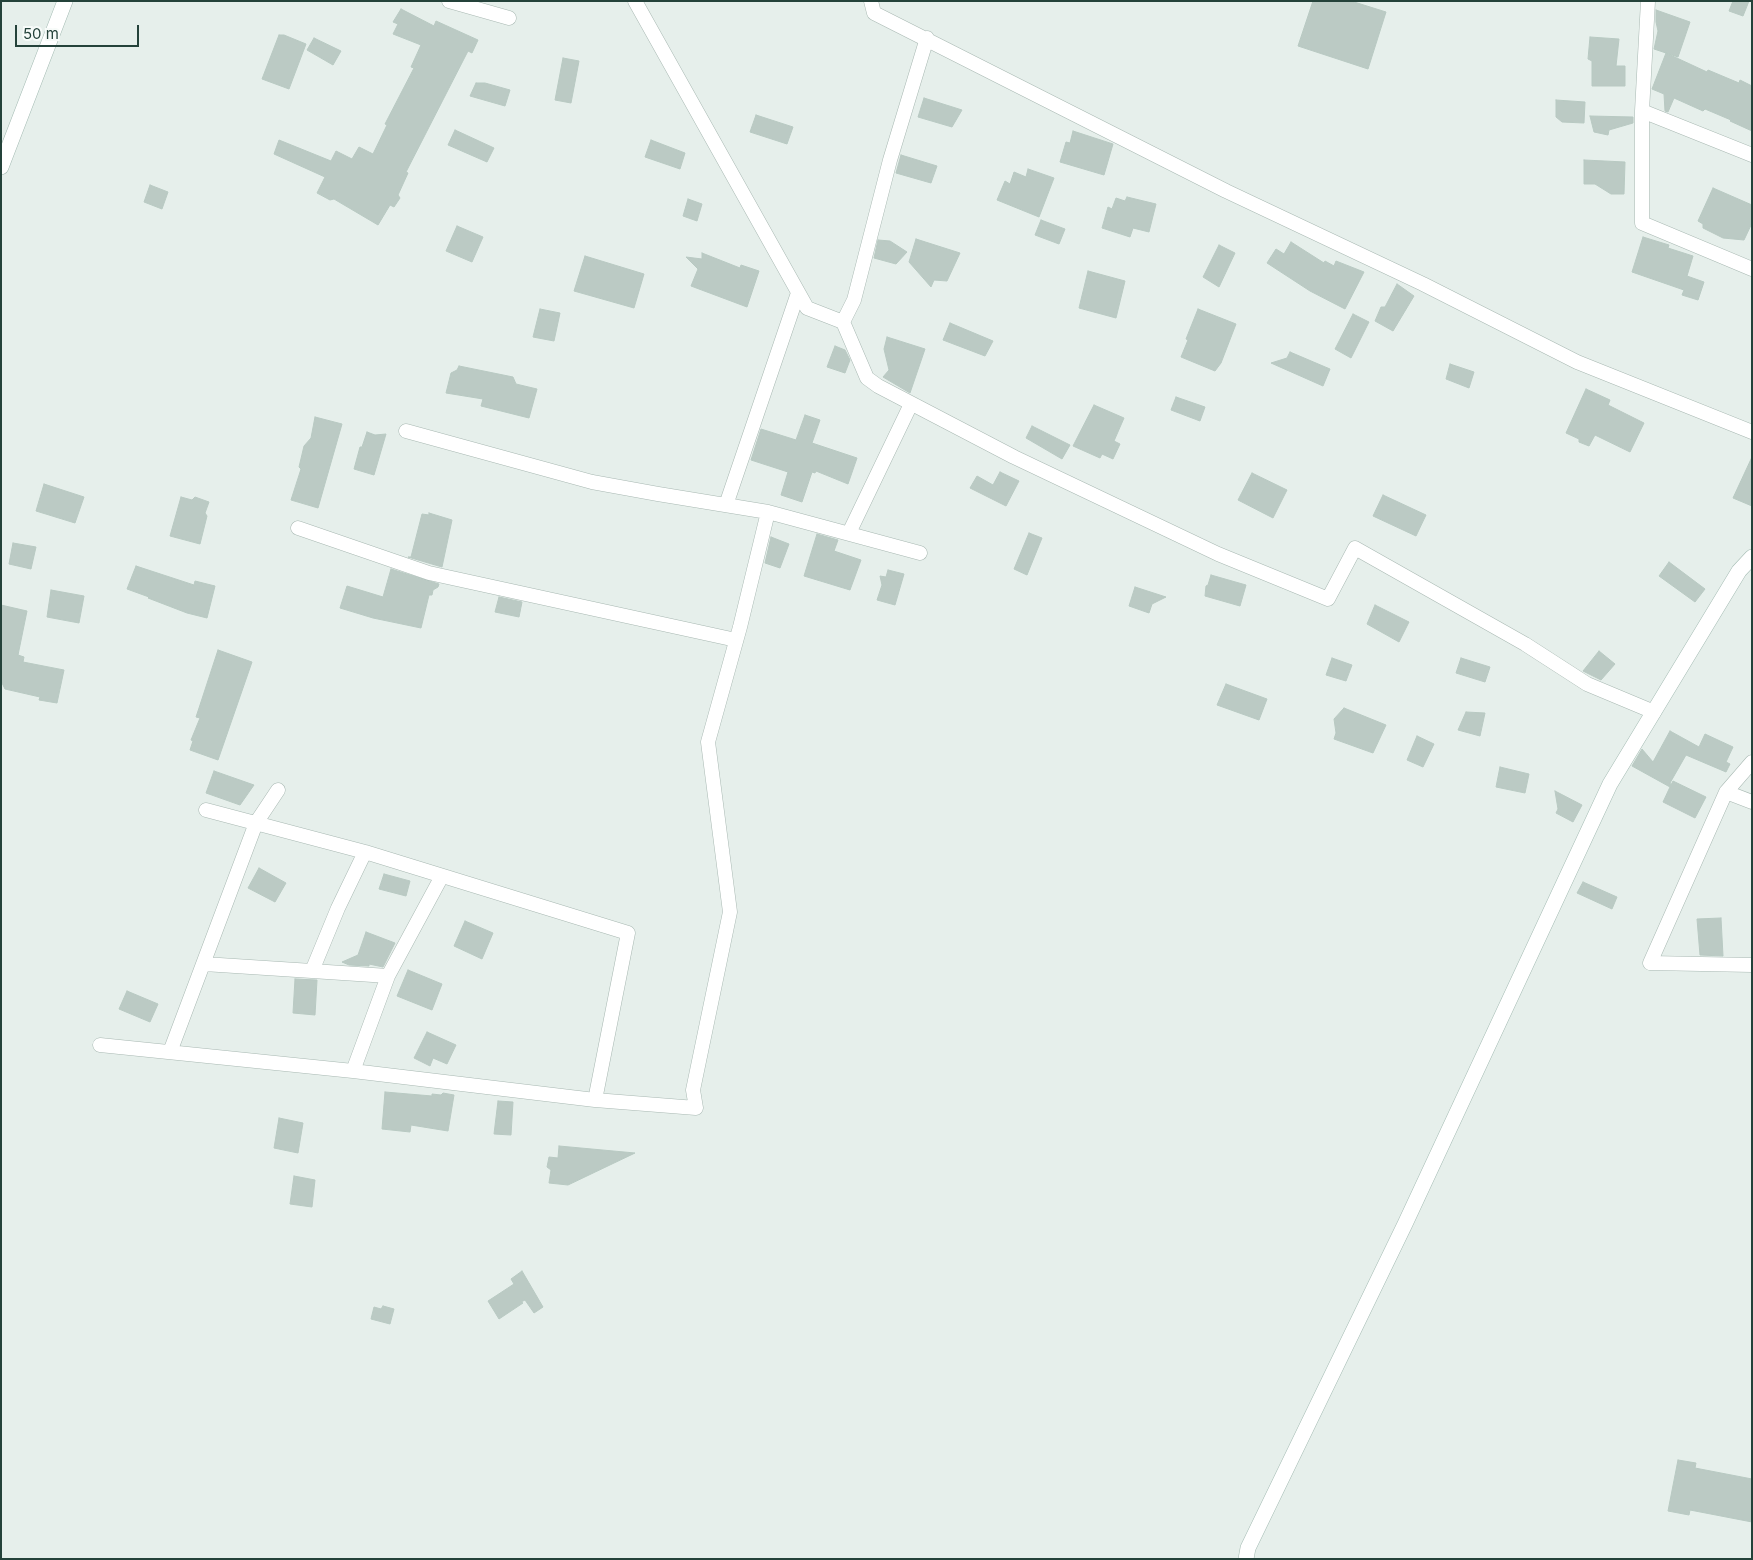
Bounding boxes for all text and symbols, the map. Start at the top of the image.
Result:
scale bar [18,15,141,47]
text: 50 m [23,24,59,43]

